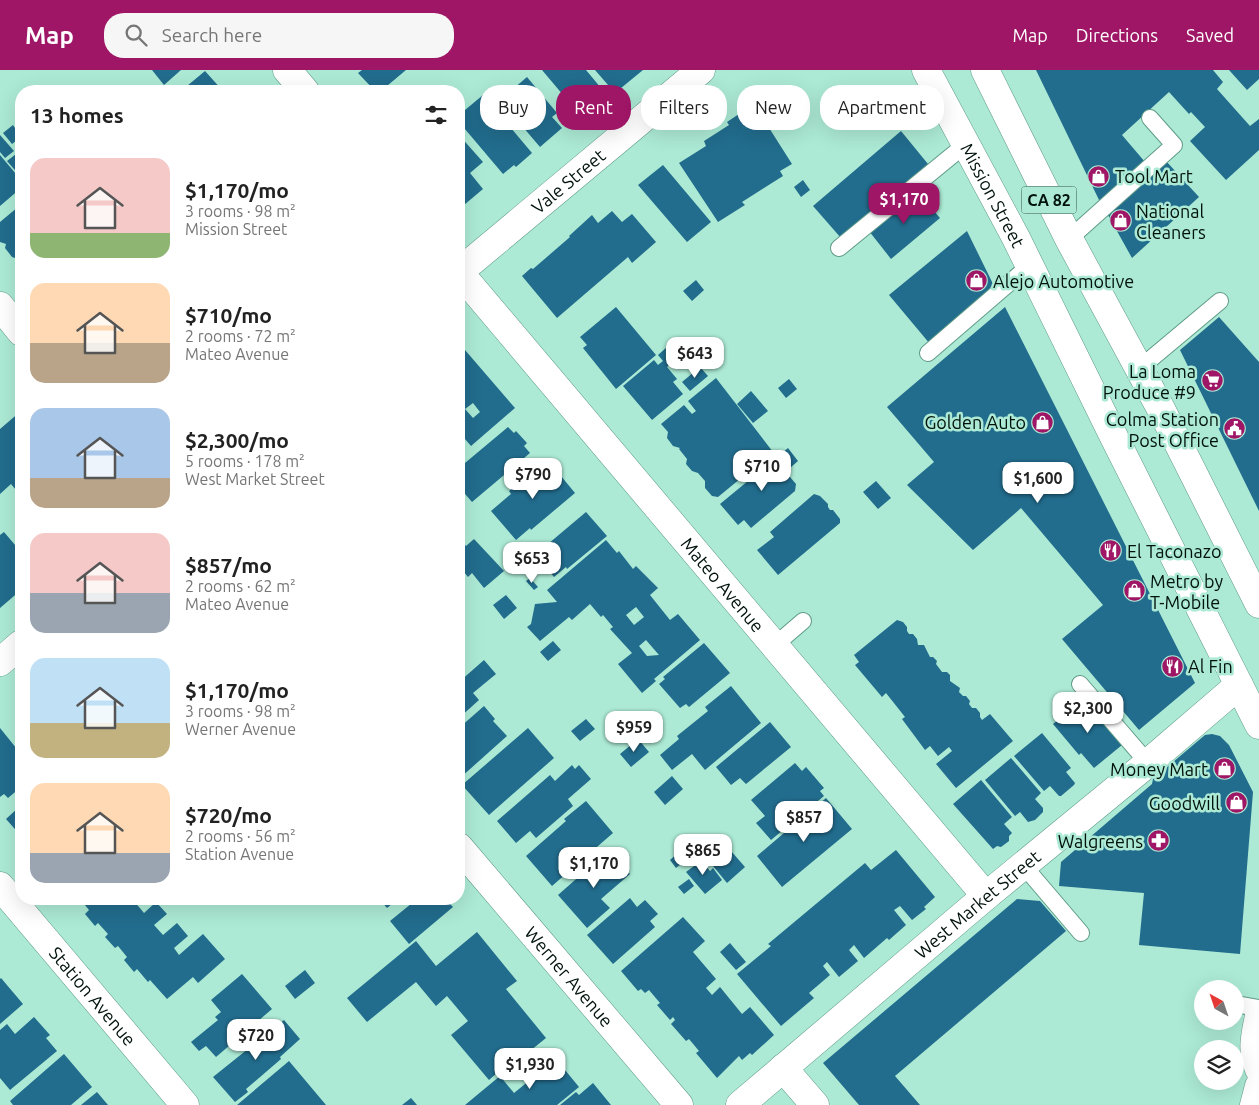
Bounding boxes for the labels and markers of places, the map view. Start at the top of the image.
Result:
shop icon: Tool Mart [1087,164,1111,188]
place label: Tool Mart [1115,166,1193,186]
pin: $1,170 [863,182,945,225]
place label: National Cleaners [1136,201,1206,242]
shop icon: National Cleaners [1108,209,1132,233]
shop icon: Alejo Automotive [965,269,989,293]
place label: Alejo Automotive [993,271,1134,291]
pin: $643 [665,336,725,379]
place label: La Loma Produce #9 [1103,361,1196,402]
supermarket icon: La Loma Produce #9 [1200,369,1224,393]
place label: Colma Station Post Office [1106,409,1219,450]
shop icon: Golden Auto [1030,410,1054,434]
place label: Golden Auto [924,412,1026,432]
public building icon: Colma Station Post Office [1223,417,1247,441]
pin: $710 [732,450,792,492]
pin: $790 [503,458,563,500]
pin: $1,600 [997,462,1079,504]
restaurant icon: El Taconazo [1099,539,1123,563]
place label: El Taconazo [1127,541,1222,561]
pin: $653 [502,542,562,584]
place label: Metro by T-Mobile [1150,571,1224,612]
shop icon: Metro by T-Mobile [1122,579,1146,603]
restaurant icon: Al Fin [1160,654,1184,678]
place label: Al Fin [1188,656,1233,676]
pin: $2,300 [1047,692,1129,734]
pin: $959 [604,710,664,753]
shop icon: Money Mart [1212,757,1236,781]
place label: Money Mart [1110,759,1208,779]
shop icon: Goodwill [1224,791,1248,815]
place label: Goodwill [1149,793,1220,813]
pin: $857 [774,800,834,843]
pharmacy icon: Walgreens [1147,829,1171,853]
place label: Walgreens [1058,831,1143,851]
pin: $865 [673,834,733,876]
pin: $1,170 [553,846,635,889]
pin: $720 [226,1018,286,1061]
pin: $1,930 [489,1048,571,1090]

